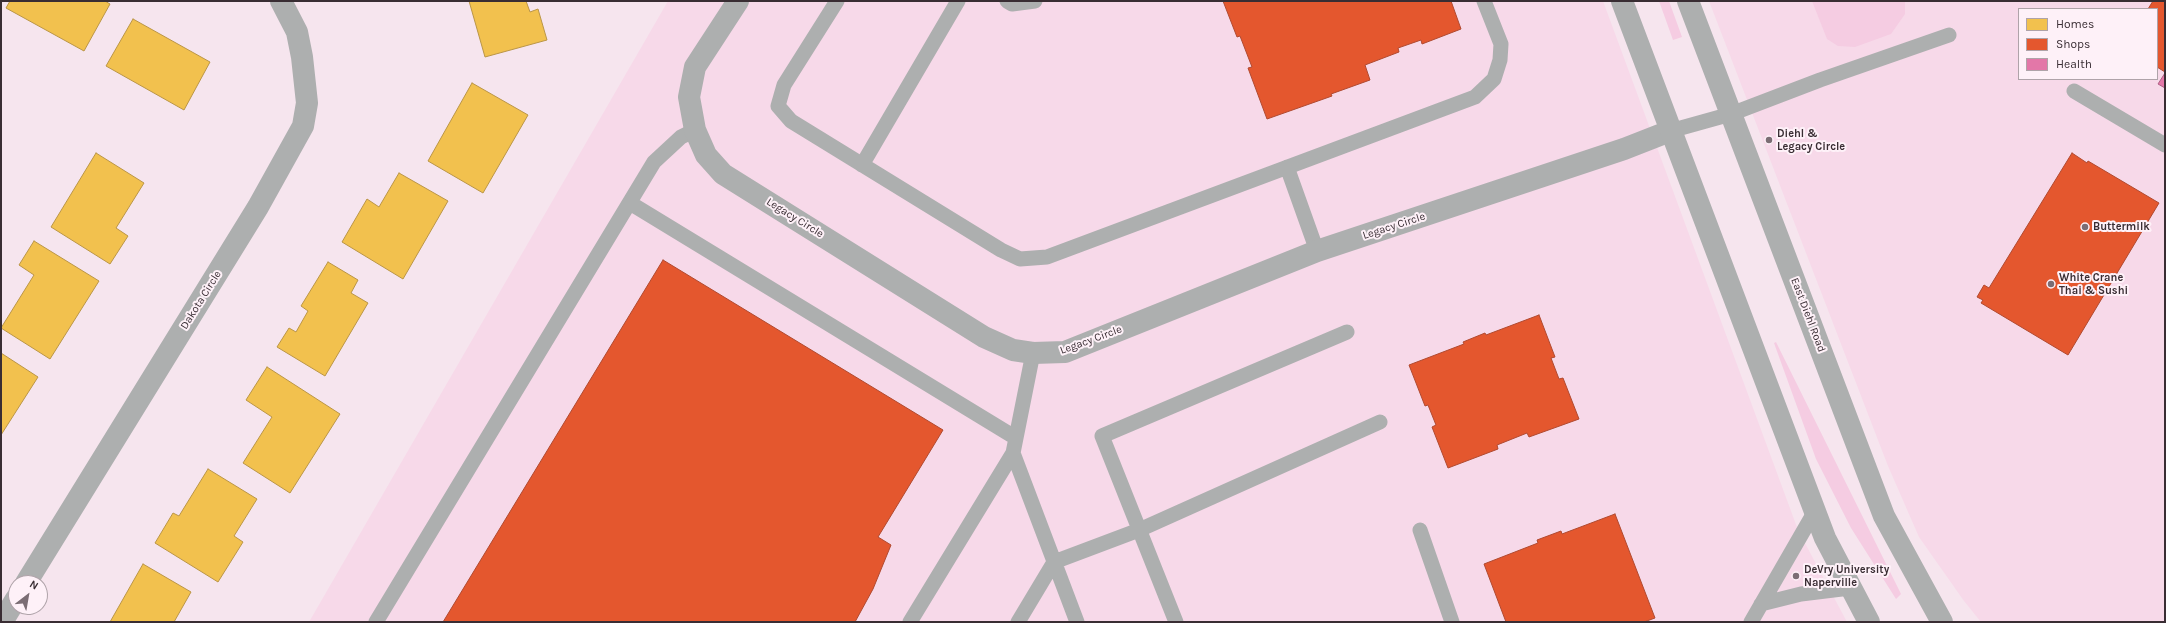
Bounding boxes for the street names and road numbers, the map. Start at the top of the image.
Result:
street label: Legacy Circle [764,195,826,241]
street label: Legacy Circle [1361,210,1427,242]
street label: Dakota Circle [178,268,224,332]
street label: East Diehl Road [1788,276,1828,354]
street label: Legacy Circle [1058,323,1124,357]

